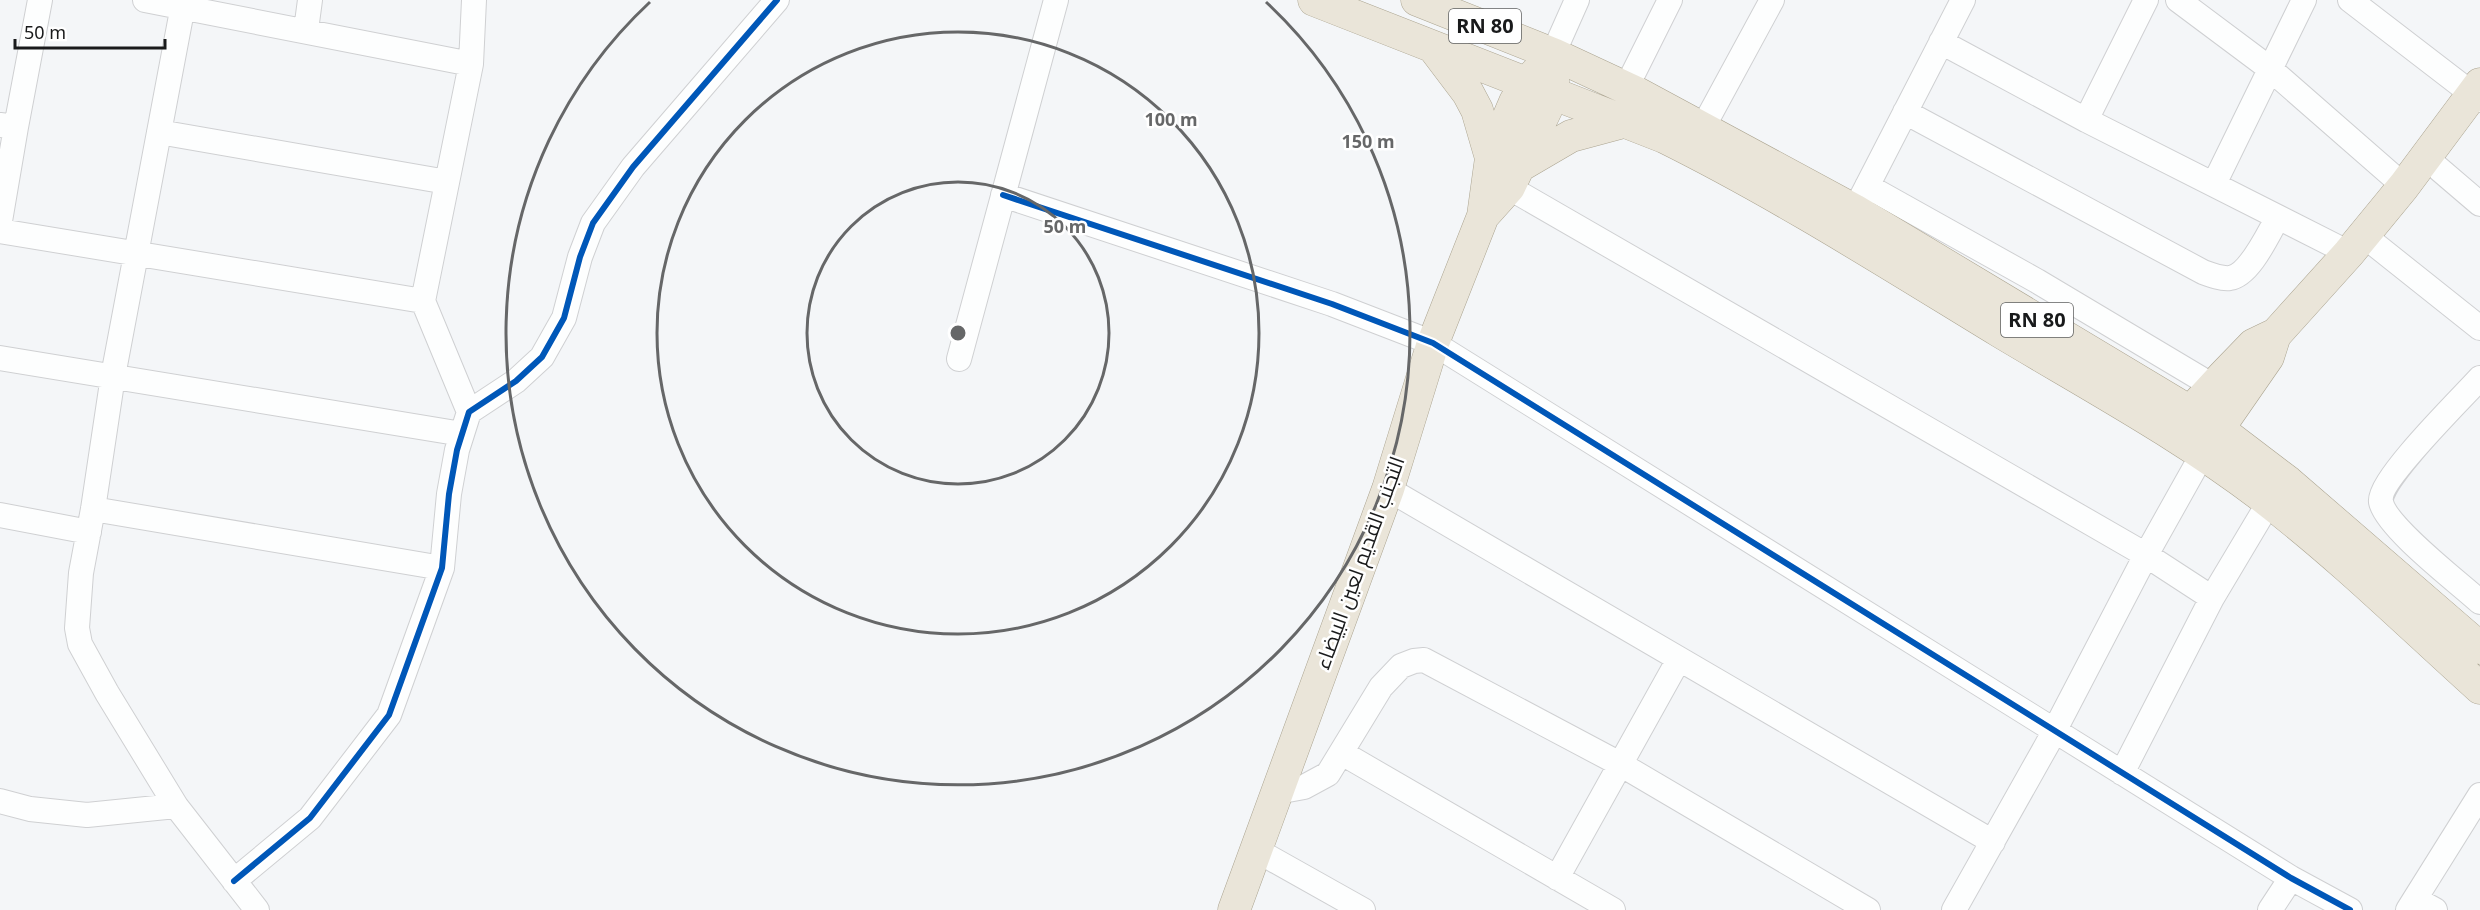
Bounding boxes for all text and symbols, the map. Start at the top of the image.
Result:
road number: RN 80 [1449,9,1521,43]
scale bar [15,12,165,50]
text: 50 m [24,20,66,44]
text: 100 m [1144,107,1198,131]
text: 150 m [1341,129,1395,153]
text: 50 m [1044,214,1086,238]
road number: RN 80 [2001,303,2073,337]
centre of rings [948,323,968,343]
street label: التجنب القديم لعين البيضاء [1307,452,1412,673]

